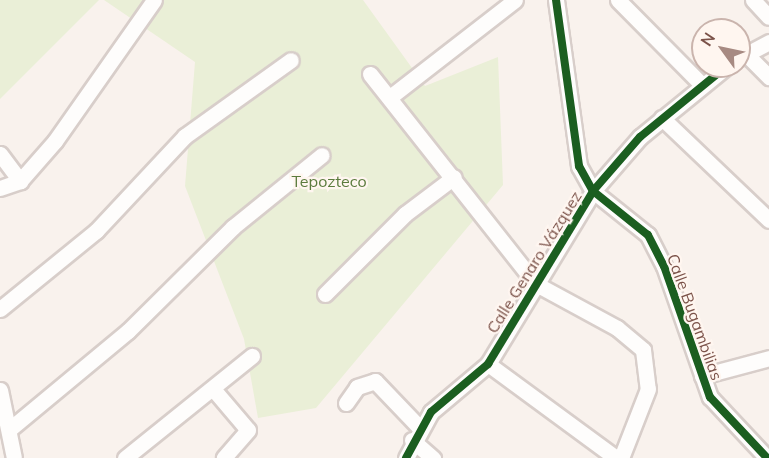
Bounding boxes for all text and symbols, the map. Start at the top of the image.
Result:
north arrow [691,18,751,78]
text: N [696,29,719,50]
park label: Tepozteco [291,171,367,191]
street label: Calle Genaro Vázquez [482,187,586,337]
street label: Calle Bugambilias [663,251,727,383]

